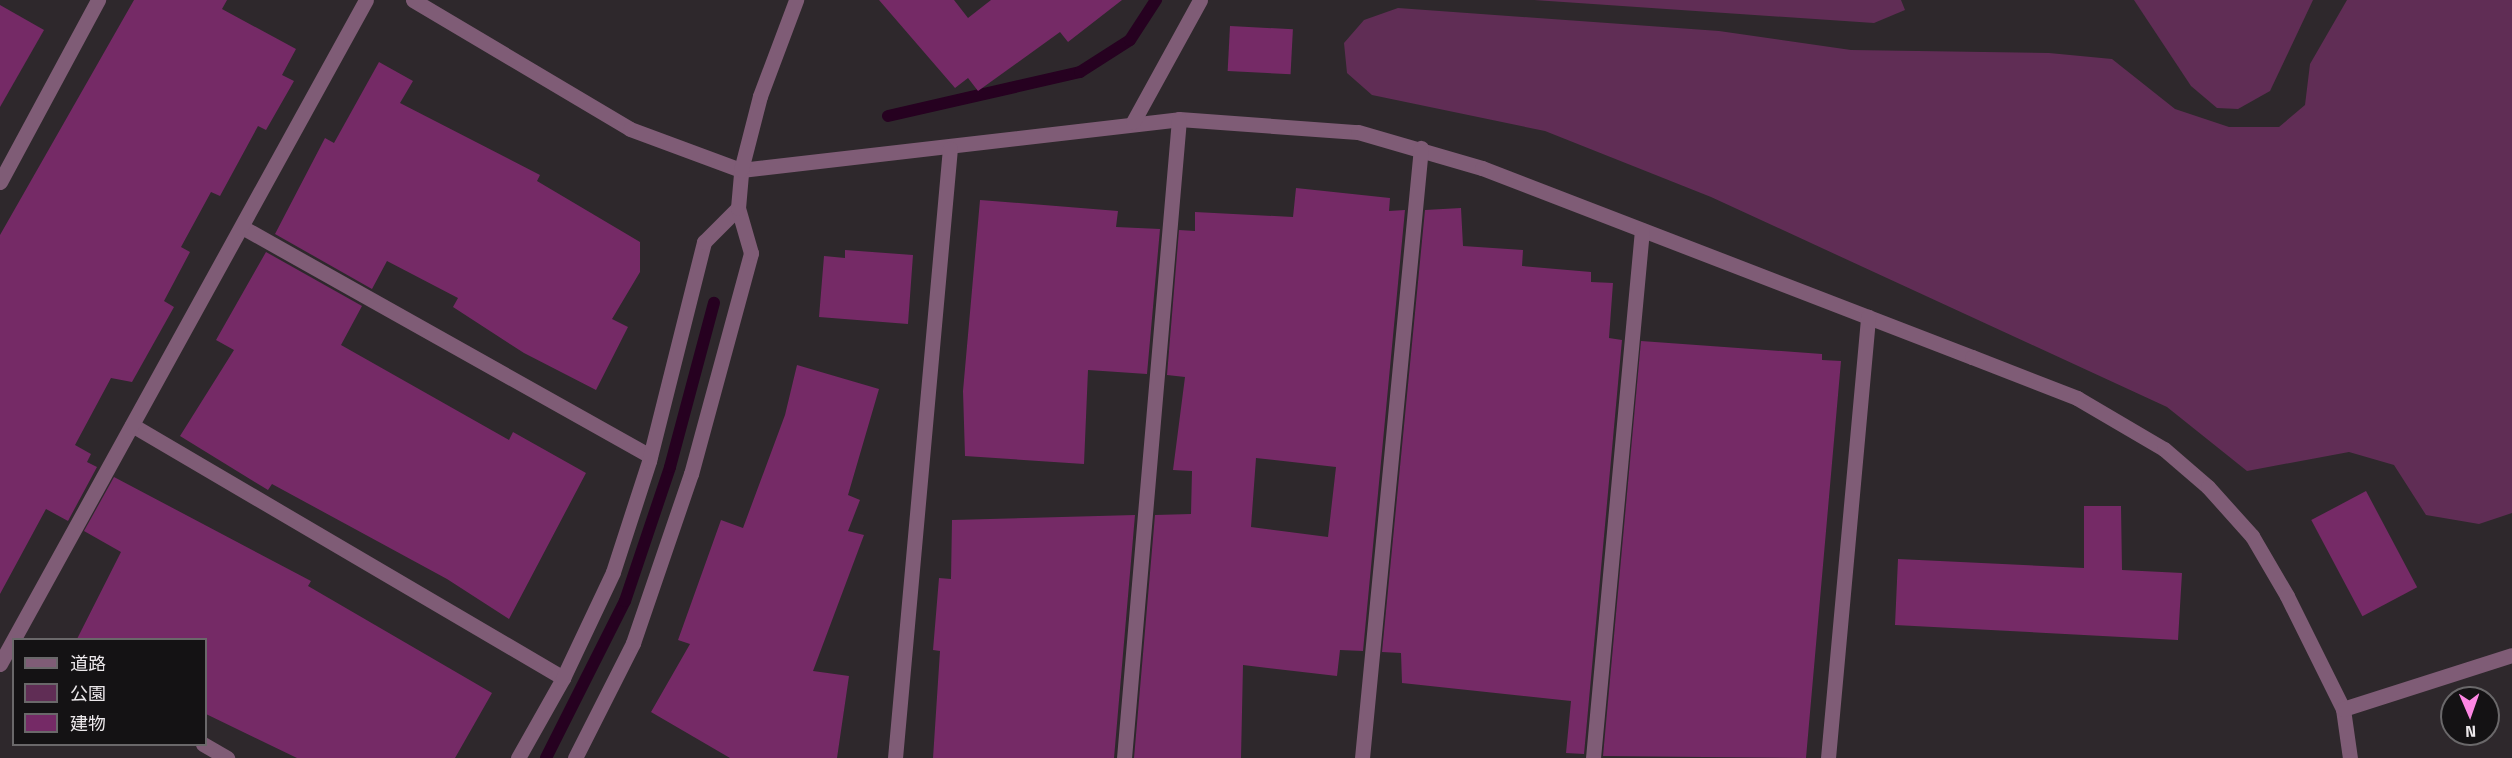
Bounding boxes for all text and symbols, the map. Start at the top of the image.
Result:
legend [12,638,207,746]
text: 道路 [70,650,106,677]
text: 公園 [70,680,106,707]
north arrow [2440,686,2500,746]
text: 建物 [70,710,106,737]
text: N [2465,720,2477,744]

